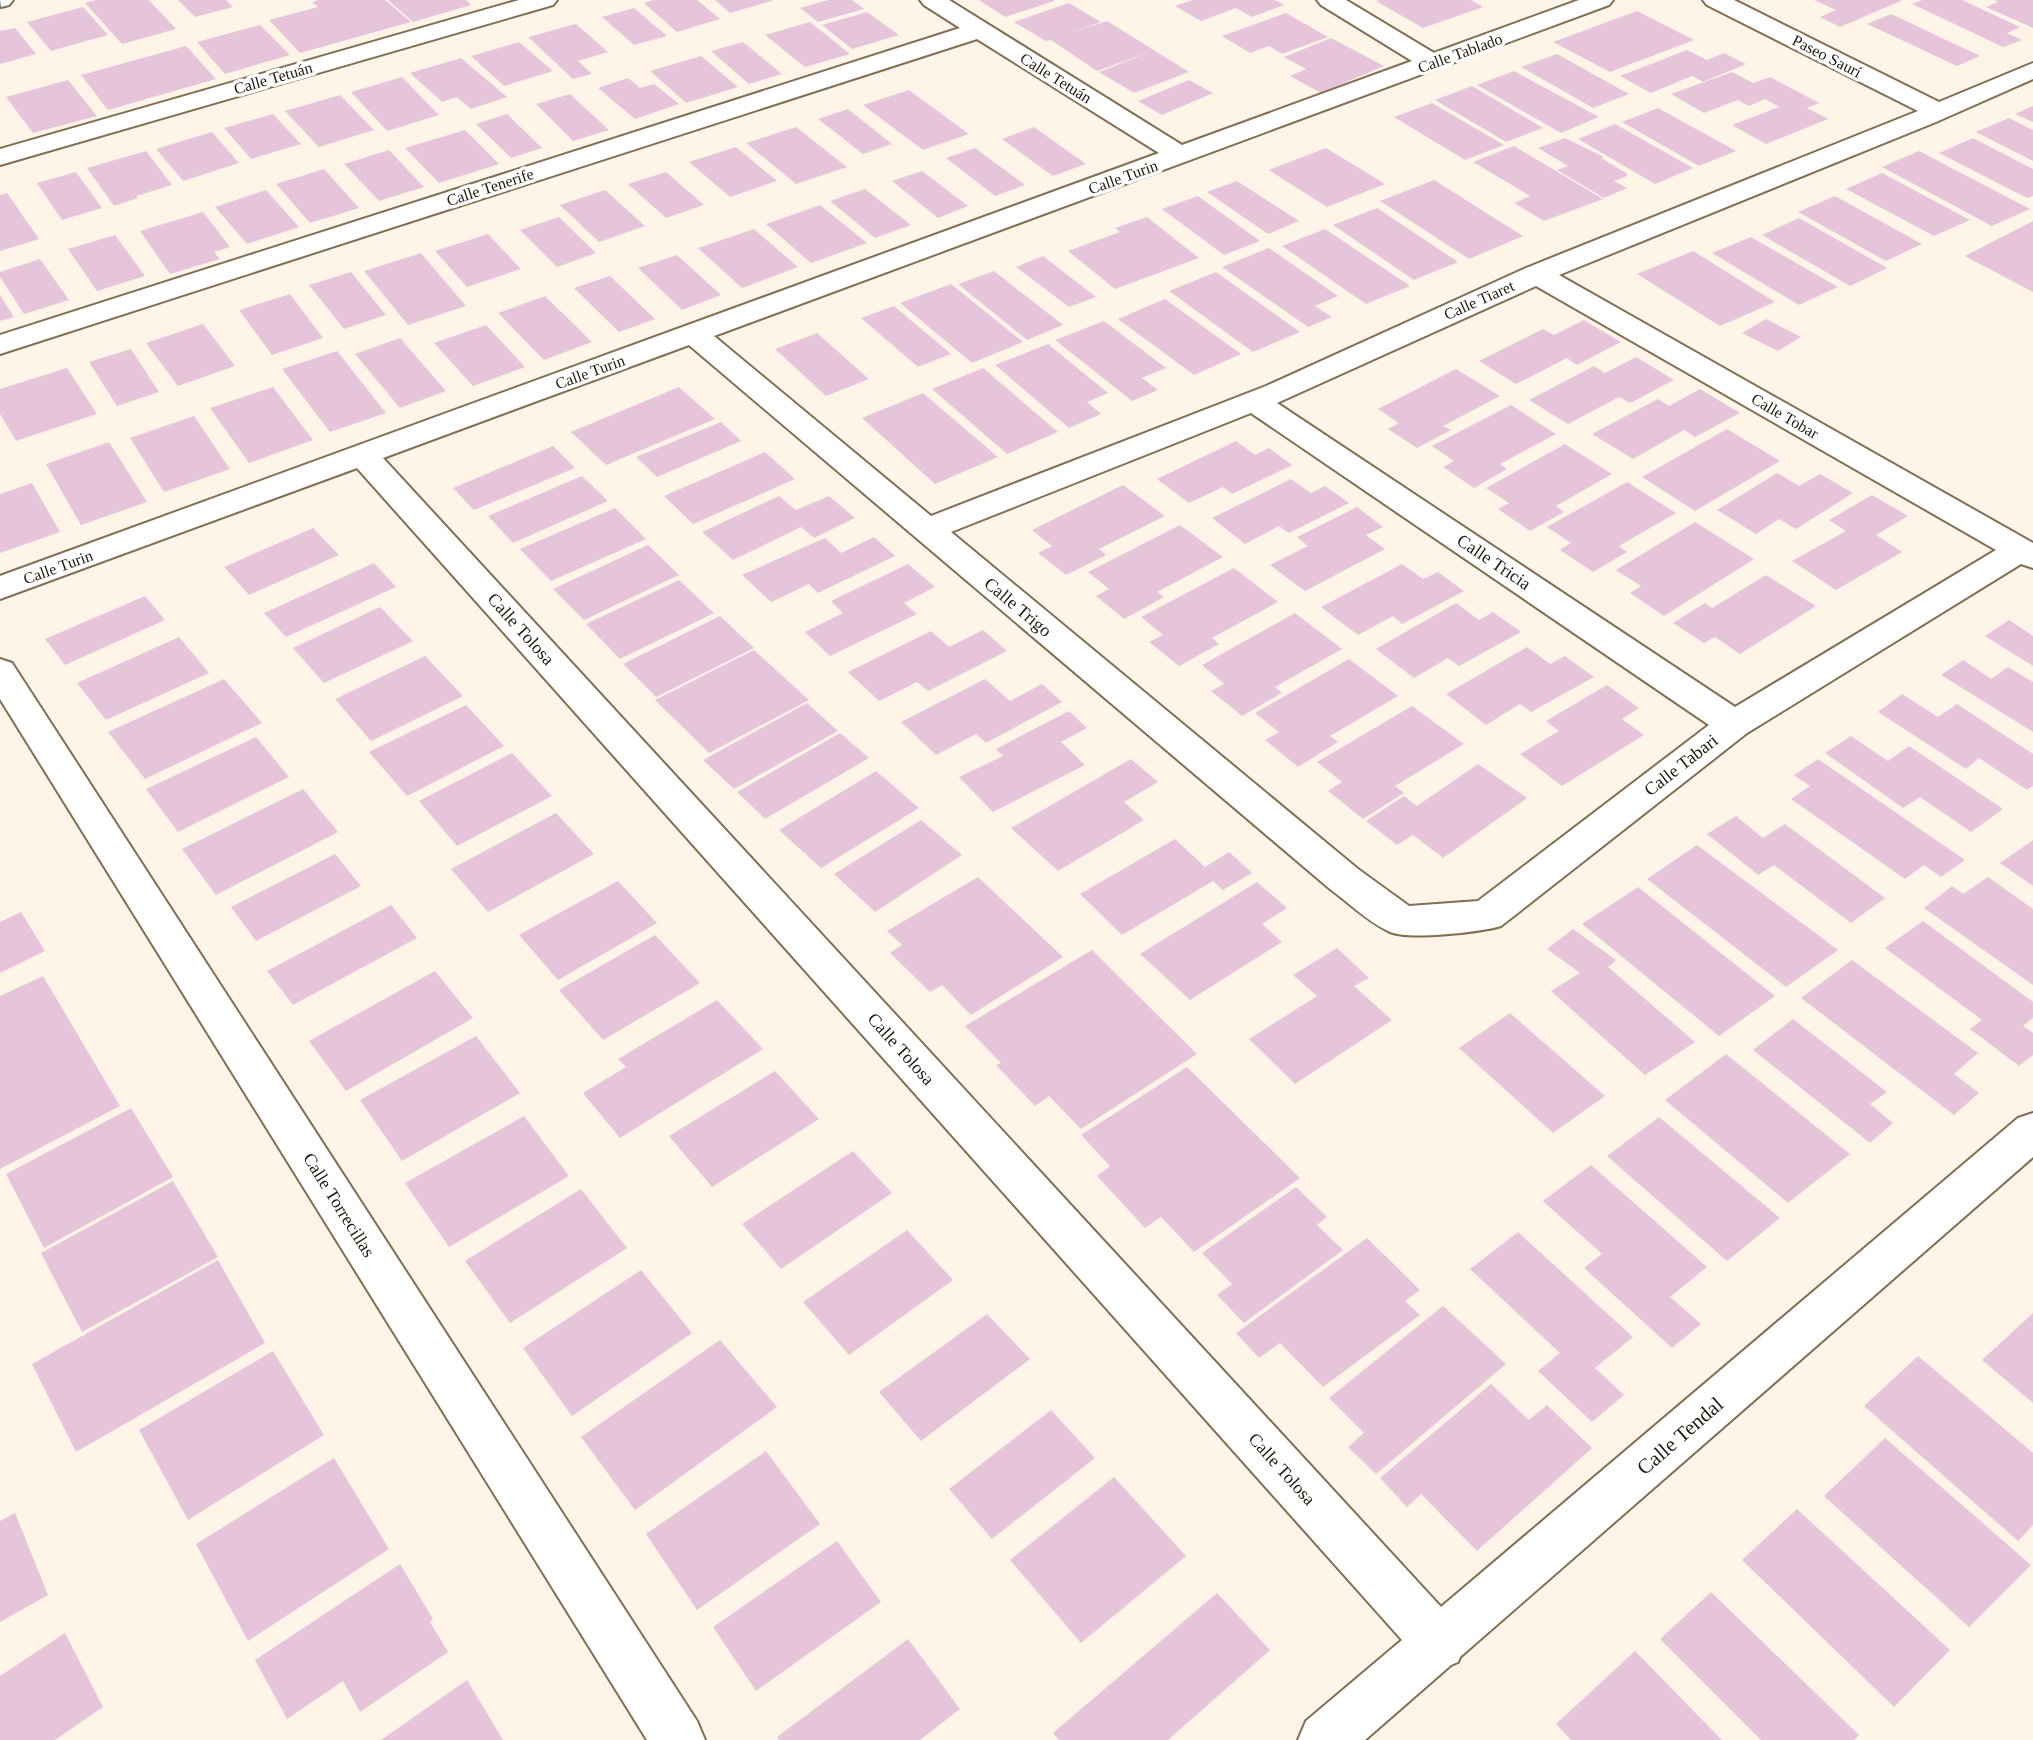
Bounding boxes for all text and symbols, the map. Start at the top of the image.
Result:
street label: Calle Tablado [1415,30,1505,76]
street label: Paseo Saurí [1790,31,1865,81]
street label: Calle Tetuán [1017,49,1095,107]
street label: Calle Tetuán [232,59,314,97]
street label: Calle Turin [1086,157,1160,197]
street label: Calle Tenerife [444,165,536,209]
street label: Calle Tiaret [1441,277,1517,323]
street label: Calle Turin [553,352,627,392]
street label: Calle Tobar [1748,390,1822,442]
street label: Calle Tricia [1453,530,1535,594]
street label: Calle Turin [21,547,95,587]
street label: Calle Trigo [980,573,1056,641]
street label: Calle Tolosa [483,589,559,669]
street label: Calle Tabari [1640,730,1722,800]
street label: Calle Tolosa [863,1009,939,1089]
street label: Calle Torrecillas [299,1149,379,1261]
street label: Calle Tendal [1632,1392,1728,1480]
street label: Calle Tolosa [1244,1429,1320,1509]

